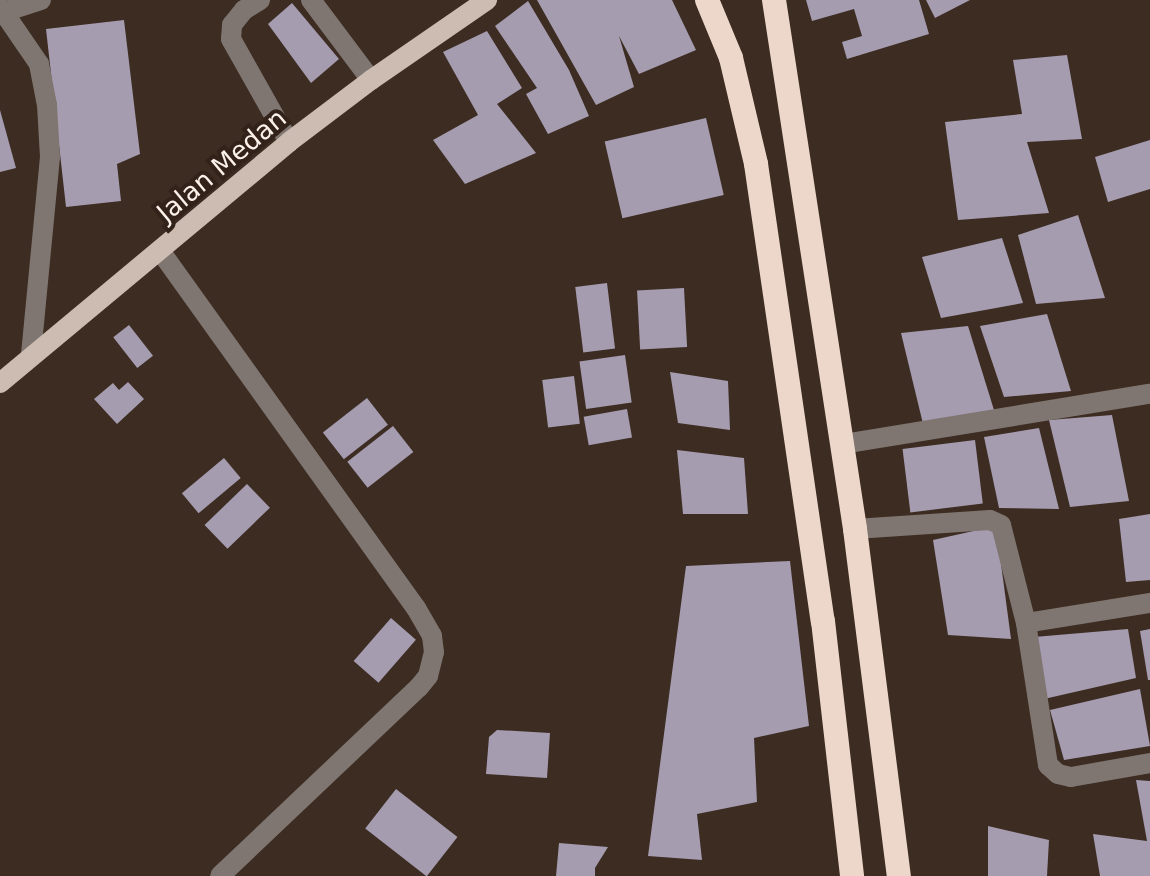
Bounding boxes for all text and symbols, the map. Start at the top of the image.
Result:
street label: Jalan Medan [151,103,293,229]

